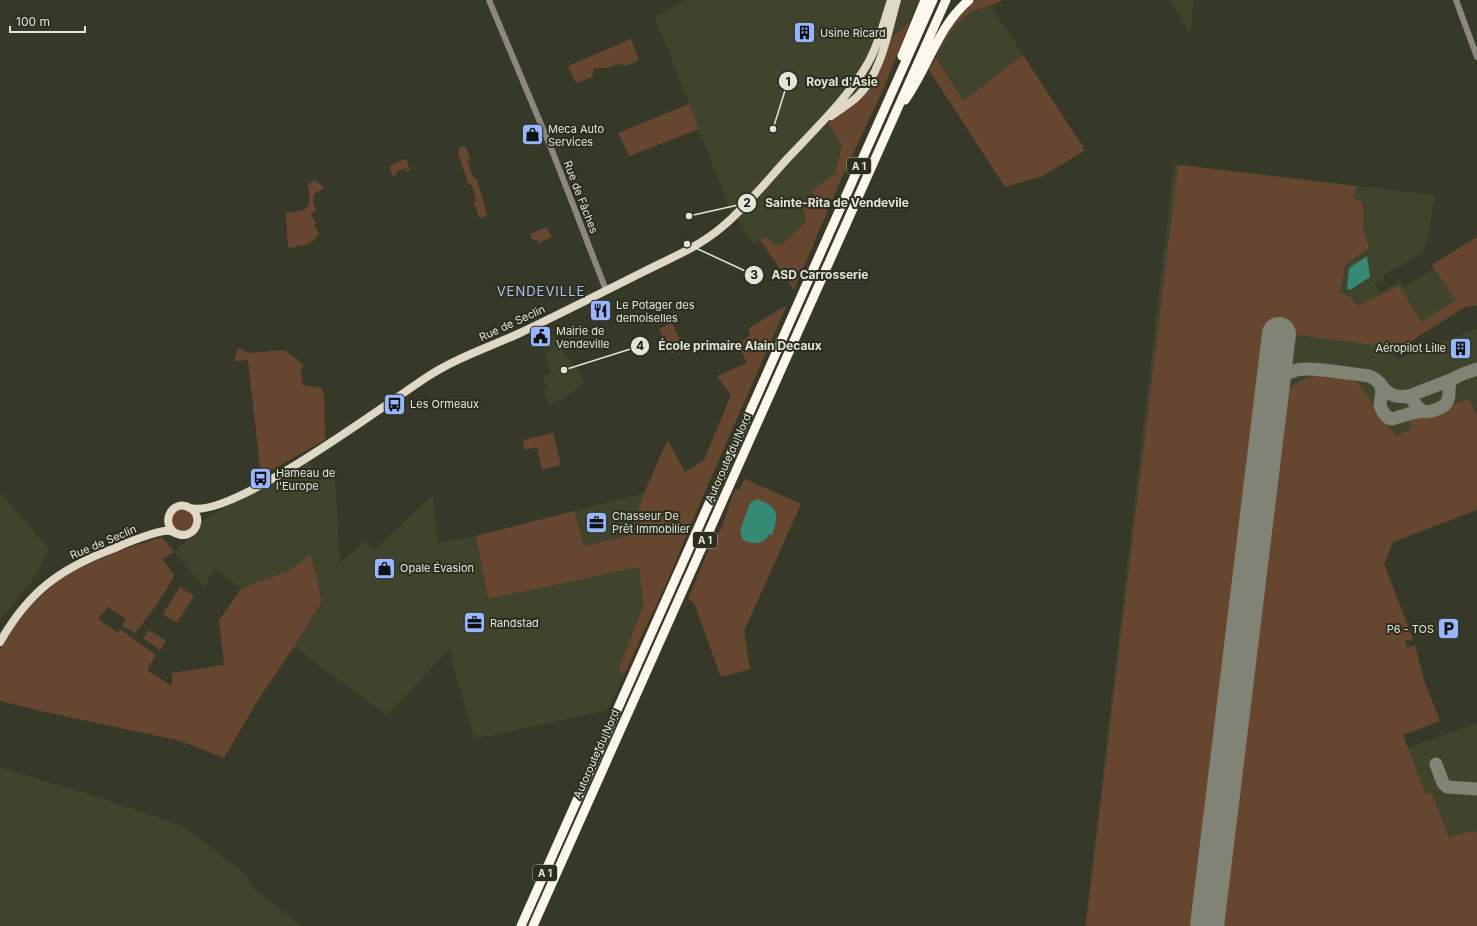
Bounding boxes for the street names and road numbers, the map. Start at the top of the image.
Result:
road number: A 1 [847,158,871,174]
street label: Rue de Fâches [561,159,601,236]
street label: Rue de Seclin [477,302,547,344]
street label: Autoroute du Nord [702,411,754,505]
street label: Rue de Seclin [68,522,138,562]
road number: A 1 [693,532,717,548]
street label: Autoroute du Nord [570,707,622,801]
road number: A 1 [533,865,557,881]

